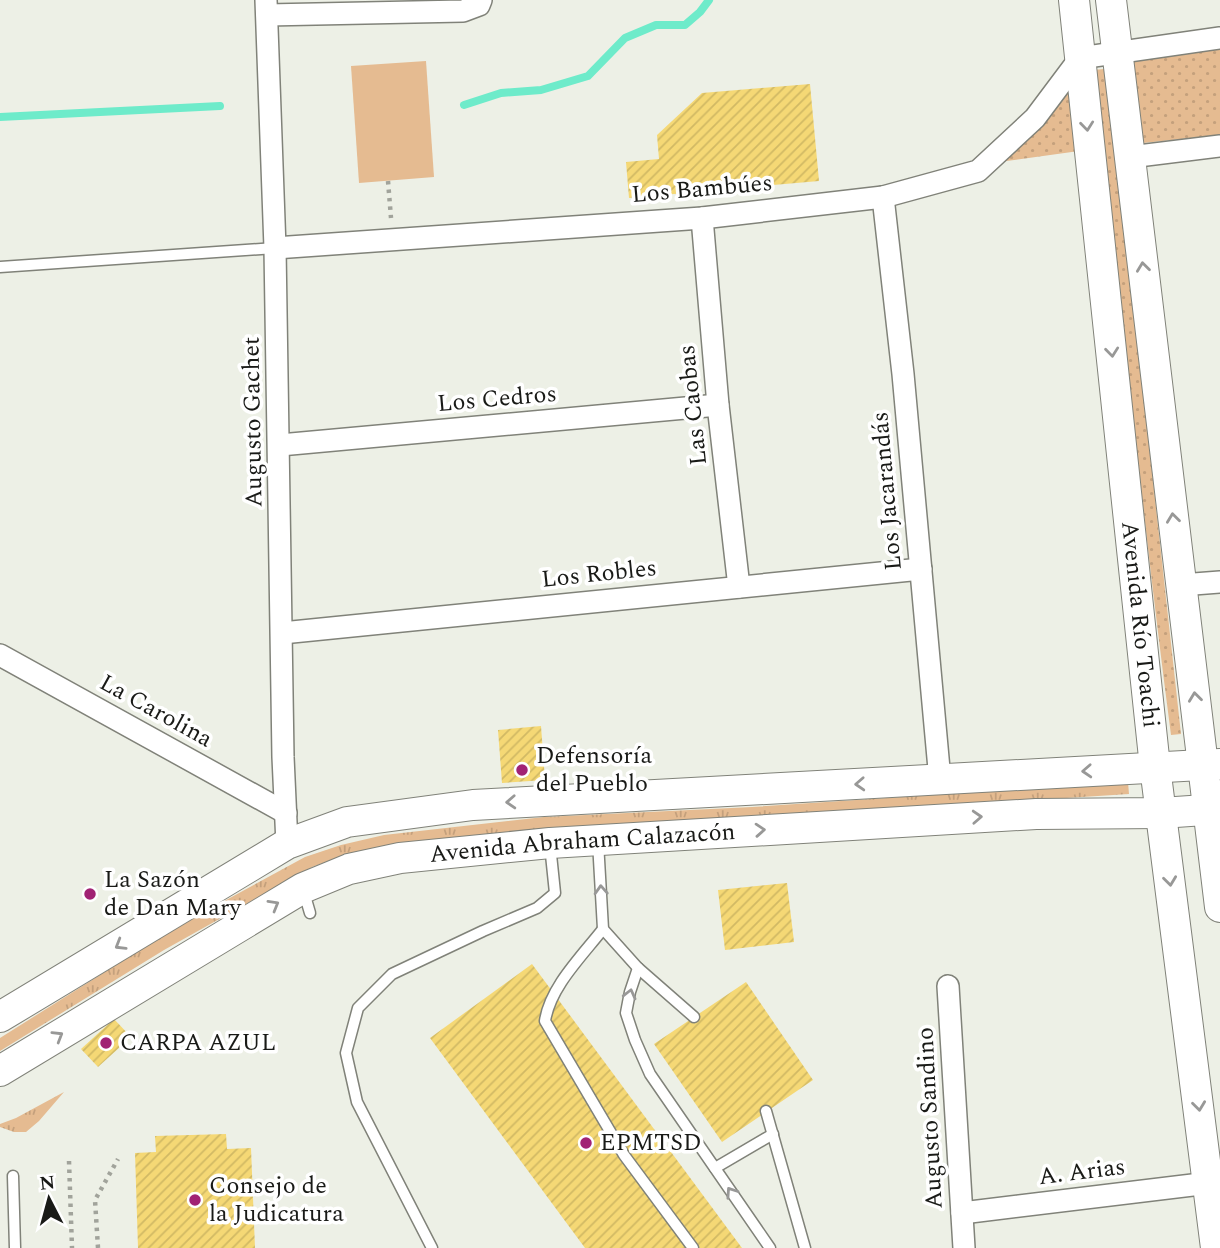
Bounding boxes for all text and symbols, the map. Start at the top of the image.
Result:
one-way arrow [1079,121,1094,132]
street label: Los Bambúes [630,165,774,213]
one-way arrow [1136,262,1151,273]
street label: Augusto Gachet [234,336,272,508]
street label: Las Caobas [669,343,717,467]
one-way arrow [1104,346,1119,358]
street label: Los Cedros [436,376,558,422]
street label: Los Jacarandás [862,410,912,572]
one-way arrow [1166,512,1181,523]
street label: Avenida Río Toachi [1111,519,1169,730]
street label: Los Robles [540,550,658,598]
street label: La Carolina [93,665,219,757]
one-way arrow [1187,691,1202,703]
place label: Defensoría del Pueblo [536,738,652,802]
marker: Defensoría del Pueblo [514,762,530,778]
one-way arrow [1082,763,1093,778]
one-way arrow [854,776,865,791]
one-way arrow [505,795,516,810]
one-way arrow [972,810,983,825]
street label: Avenida Abraham Calazacón [428,814,736,873]
one-way arrow [755,823,766,838]
place label: La Sazón de Dan Mary [104,862,243,926]
one-way arrow [1162,875,1177,887]
one-way arrow [593,884,608,895]
marker: La Sazón de Dan Mary [82,886,98,902]
one-way arrow [266,900,279,913]
one-way arrow [115,936,128,949]
one-way arrow [622,989,637,1001]
place label: CARPA AZUL [120,1025,276,1061]
street label: Augusto Sandino [907,1026,953,1210]
one-way arrow [51,1031,64,1044]
marker: CARPA AZUL [98,1035,114,1051]
one-way arrow [1191,1100,1206,1112]
place label: EPMTSD [600,1125,702,1161]
marker: EPMTSD [578,1135,594,1151]
street label: A. Arias [1037,1149,1127,1195]
north arrow [14,1164,84,1234]
text: N [38,1168,57,1199]
place label: Consejo de la Judicatura [209,1168,344,1232]
one-way arrow [727,1187,739,1200]
marker: Consejo de la Judicatura [187,1192,203,1208]

